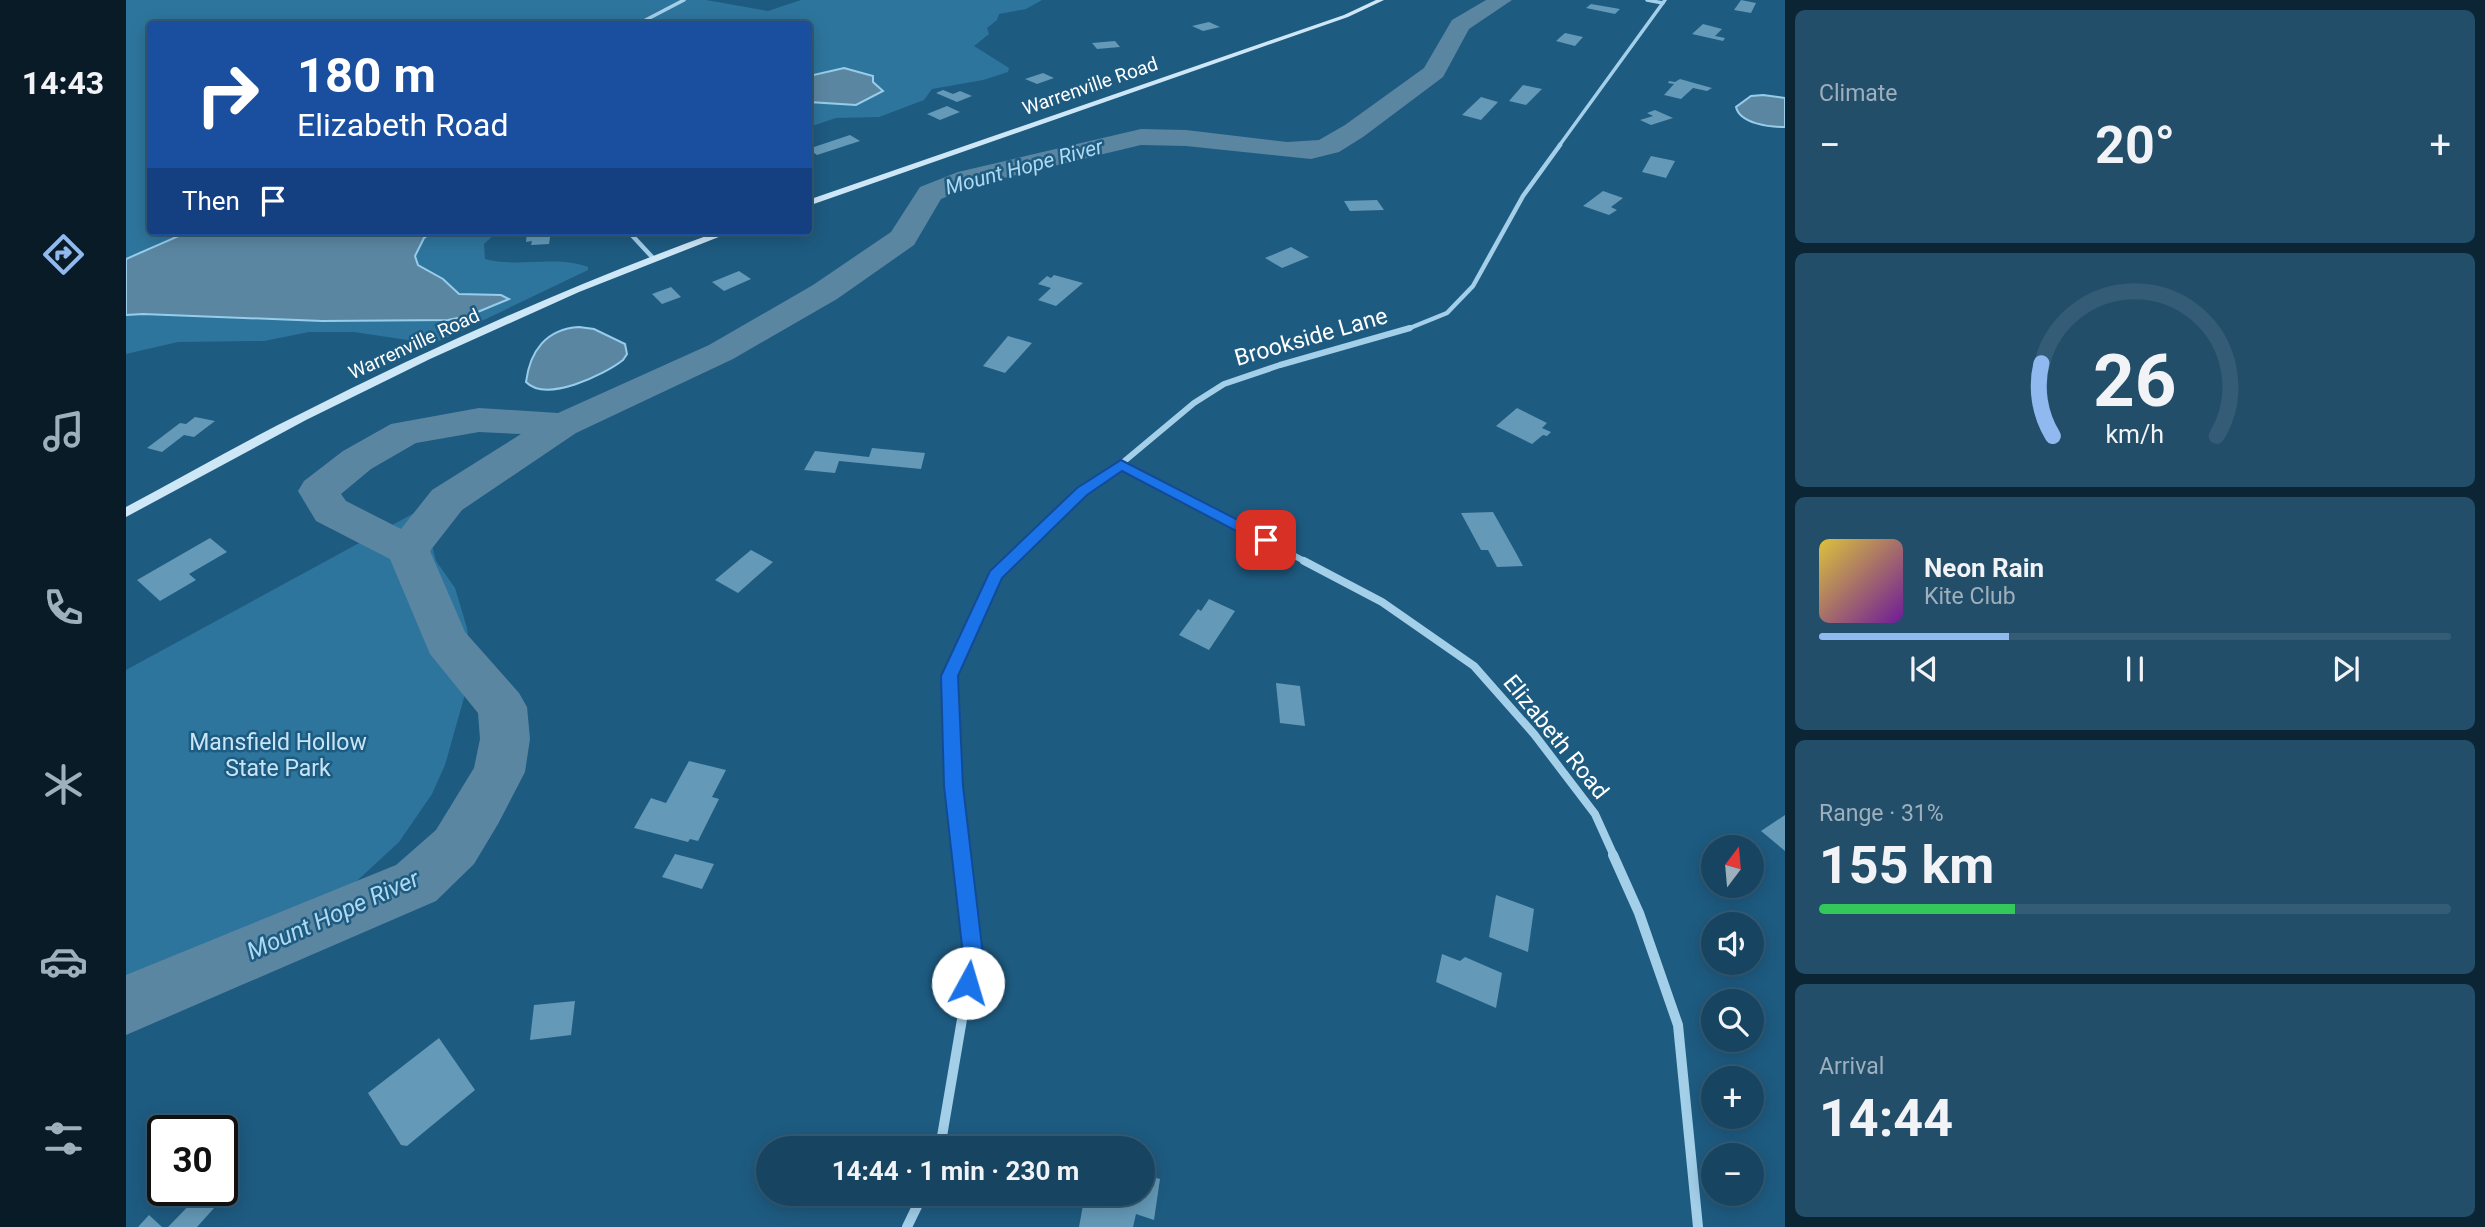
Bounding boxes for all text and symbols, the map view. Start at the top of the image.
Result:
text: 180 m [297,47,436,104]
icon: right [182,49,273,140]
street label: Warrenville Road [1019,52,1161,120]
text: 14:43 [22,64,104,102]
text: Climate [1819,80,1898,107]
text: Elizabeth Road [297,106,508,144]
text: 20° [2095,115,2175,176]
text: − [1819,123,1841,167]
text: + [2429,123,2451,167]
water label: Mount Hope River [943,134,1106,200]
icon: arrive [254,182,292,220]
text: Then [182,186,240,216]
icon: directions [39,230,88,279]
street label: Brookside Lane [1231,302,1391,372]
street label: Warrenville Road [345,304,483,384]
text: 26 [2093,339,2177,425]
icon: music [39,407,88,456]
text: km/h [2106,420,2164,449]
pin [1236,510,1296,570]
icon: arrive [1247,521,1285,559]
text: Neon Rain [1924,553,2044,583]
icon: phone [39,583,88,632]
text: Kite Club [1924,583,2016,610]
icon: previous [1905,650,1943,688]
icon: pause [2116,650,2154,688]
icon: next [2327,650,2365,688]
street label: Elizabeth Road [1498,669,1614,805]
park label: Mansfield Hollow State Park [189,729,367,782]
icon: climate [39,760,88,809]
text: Range · 31% [1819,800,1944,827]
north arrow [1701,835,1764,898]
map controls [1701,835,1764,1206]
text: 155 km [1819,835,1994,896]
water label: Mount Hope River [243,864,424,965]
button: sound [1701,912,1764,975]
icon: car [39,937,88,986]
position arrow [931,946,1005,1020]
button: search [1701,989,1764,1052]
text: Arrival [1819,1053,1884,1080]
button: + [1701,1066,1764,1129]
text: 14:44 [1819,1088,1953,1149]
icon: filters [39,1114,88,1163]
speed limit sign: 30 [147,1115,238,1206]
button: − [1701,1143,1764,1206]
text: 14:44 · 1 min · 230 m [832,1156,1079,1186]

